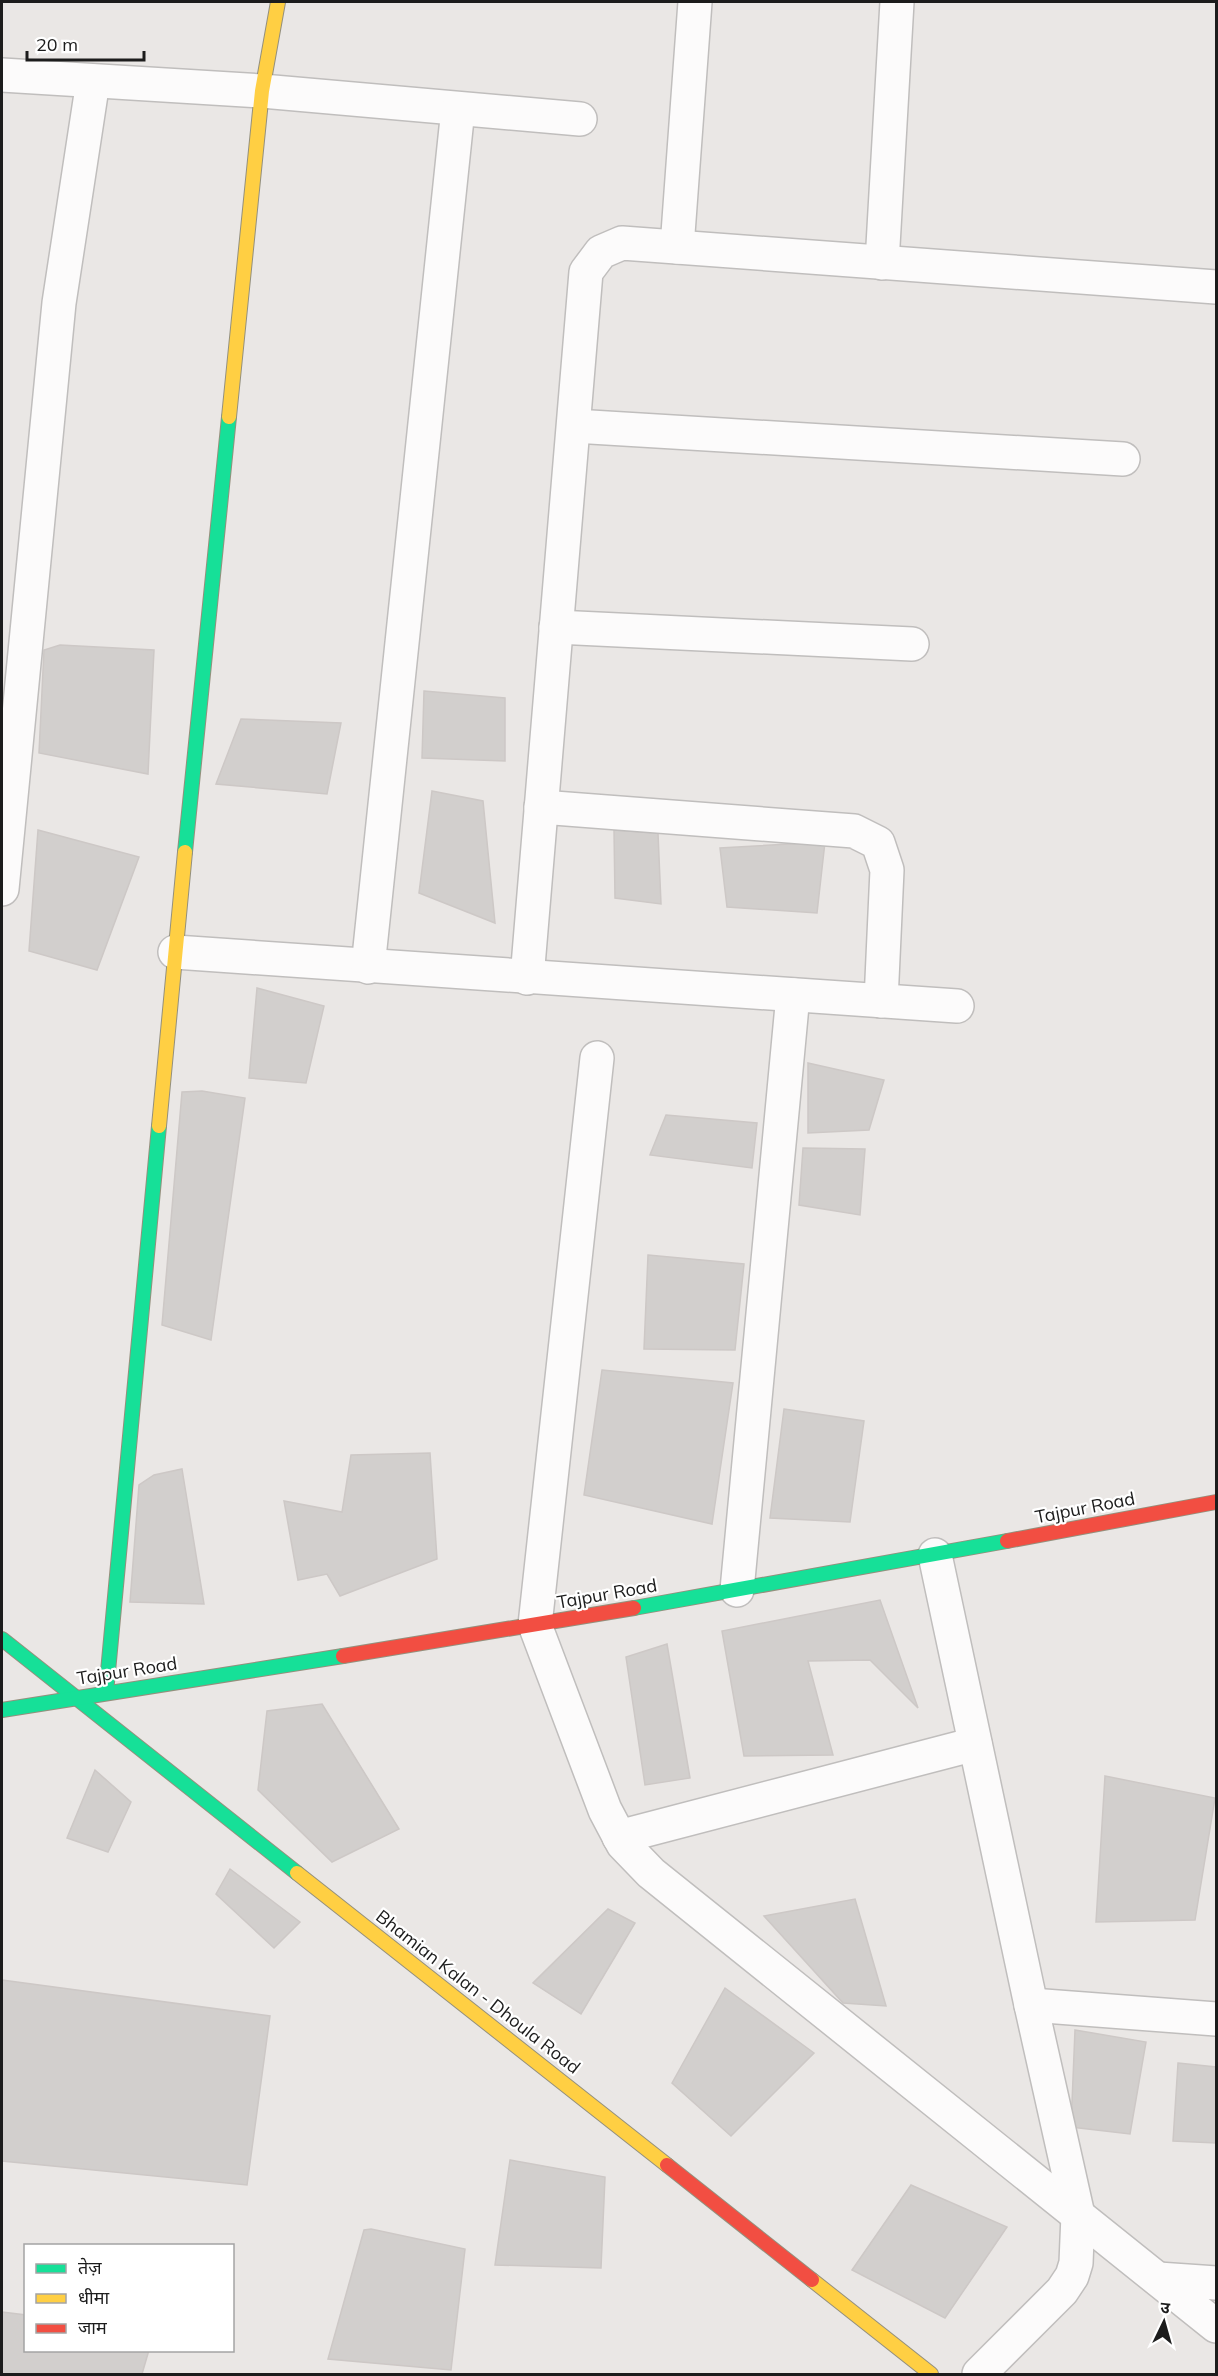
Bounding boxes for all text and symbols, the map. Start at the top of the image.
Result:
scale bar [27,24,144,62]
text: 20 m [36,33,78,56]
street label: Tajpur Road [1033,1487,1137,1528]
street label: Tajpur Road [555,1573,659,1614]
street label: Tajpur Road [75,1651,179,1690]
street label: Bhamian Kalan - Dhoula Road [371,1905,585,2079]
legend [24,2244,234,2352]
text: तेज़ [78,2256,102,2279]
text: धीमा [78,2286,109,2309]
north arrow [1134,2292,1194,2352]
text: उ [1160,2297,1171,2317]
text: जाम [78,2316,108,2339]

